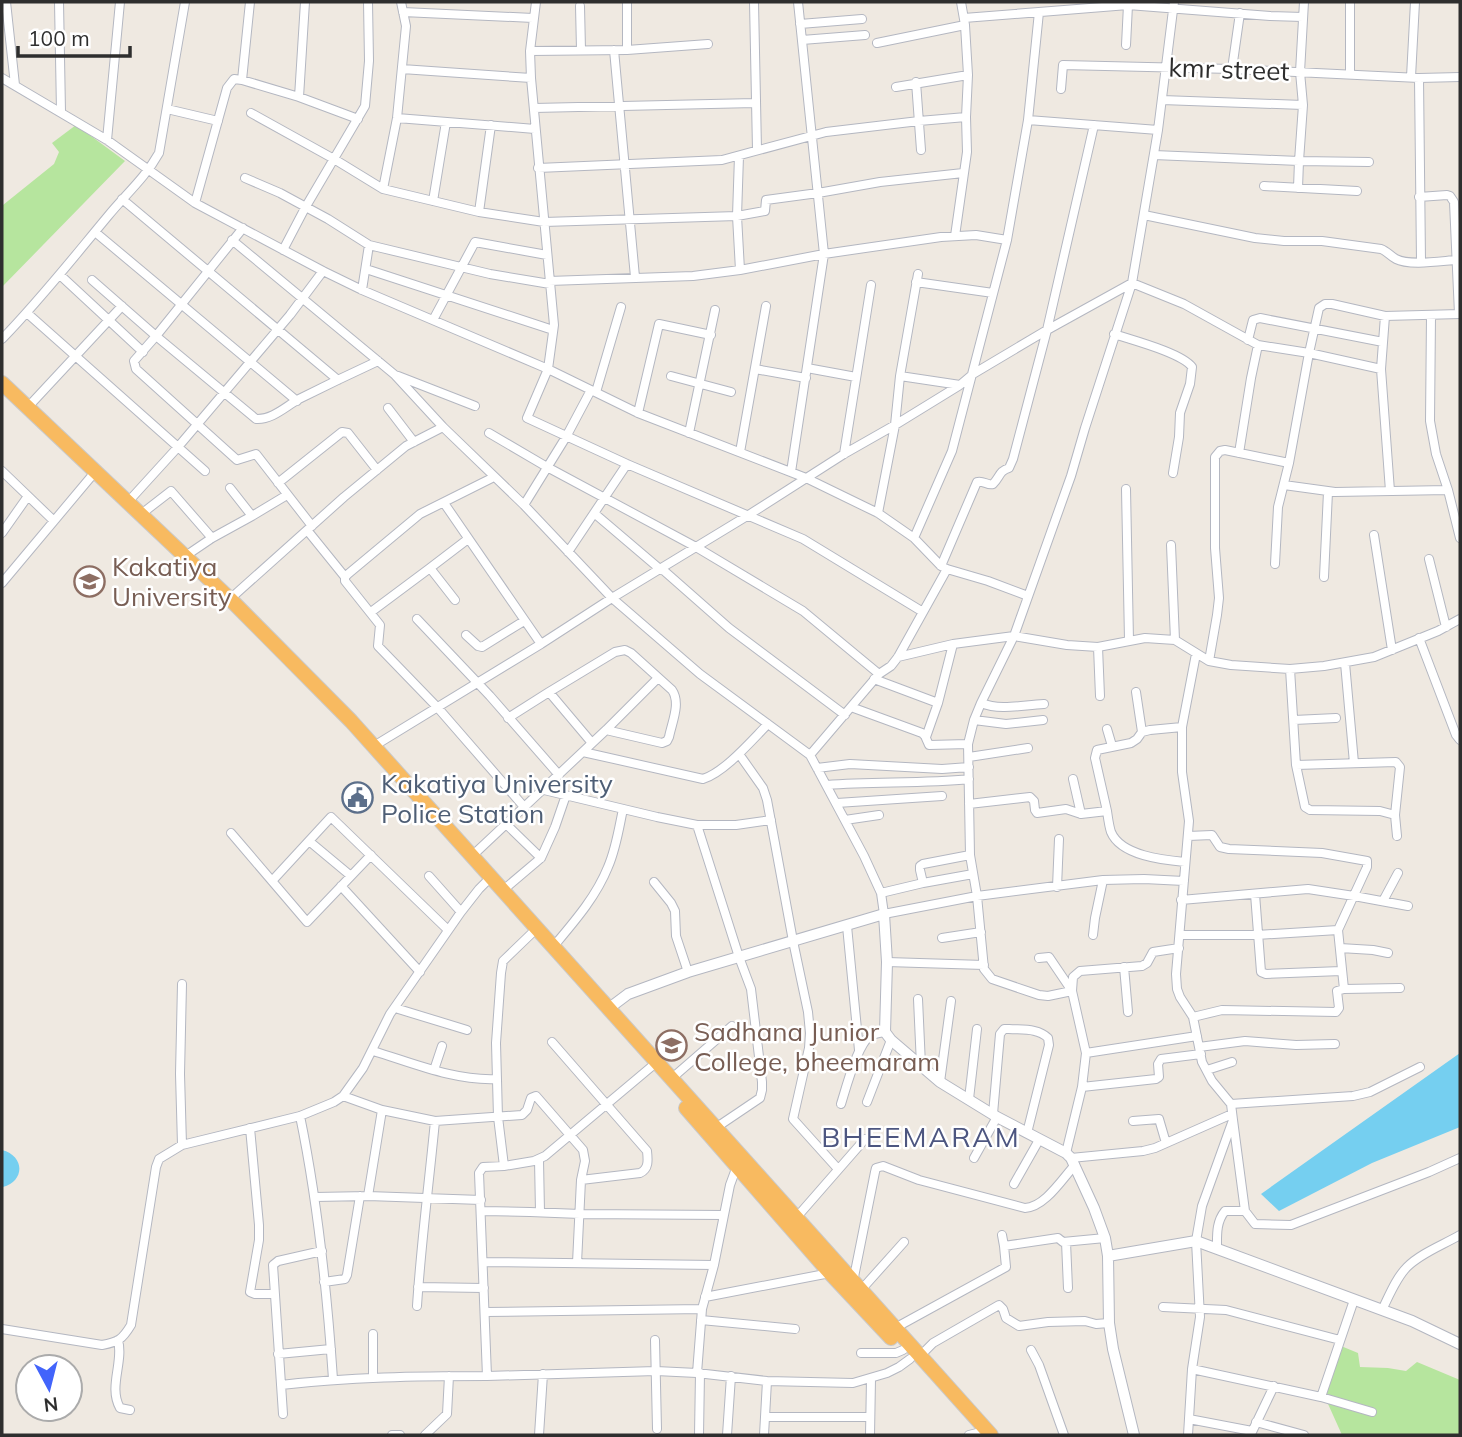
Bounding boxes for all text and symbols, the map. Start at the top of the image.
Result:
scale bar [18,14,130,58]
text: 100 m [28,25,90,51]
street label: kmr street [1168,50,1290,88]
place label: Kakatiya University [112,550,232,613]
school or university icon: Kakatiya University [72,564,106,598]
place label: Kakatiya University Police Station [381,767,613,830]
public building icon: Kakatiya University Police Station [341,781,375,815]
place label: Sadhana Junior College, bheemaram [694,1015,940,1078]
school or university icon: Sadhana Junior College, bheemaram [654,1029,688,1063]
district label: BHEEMARAM [821,1119,1021,1154]
north arrow [14,1353,84,1423]
text: N [42,1392,60,1418]

